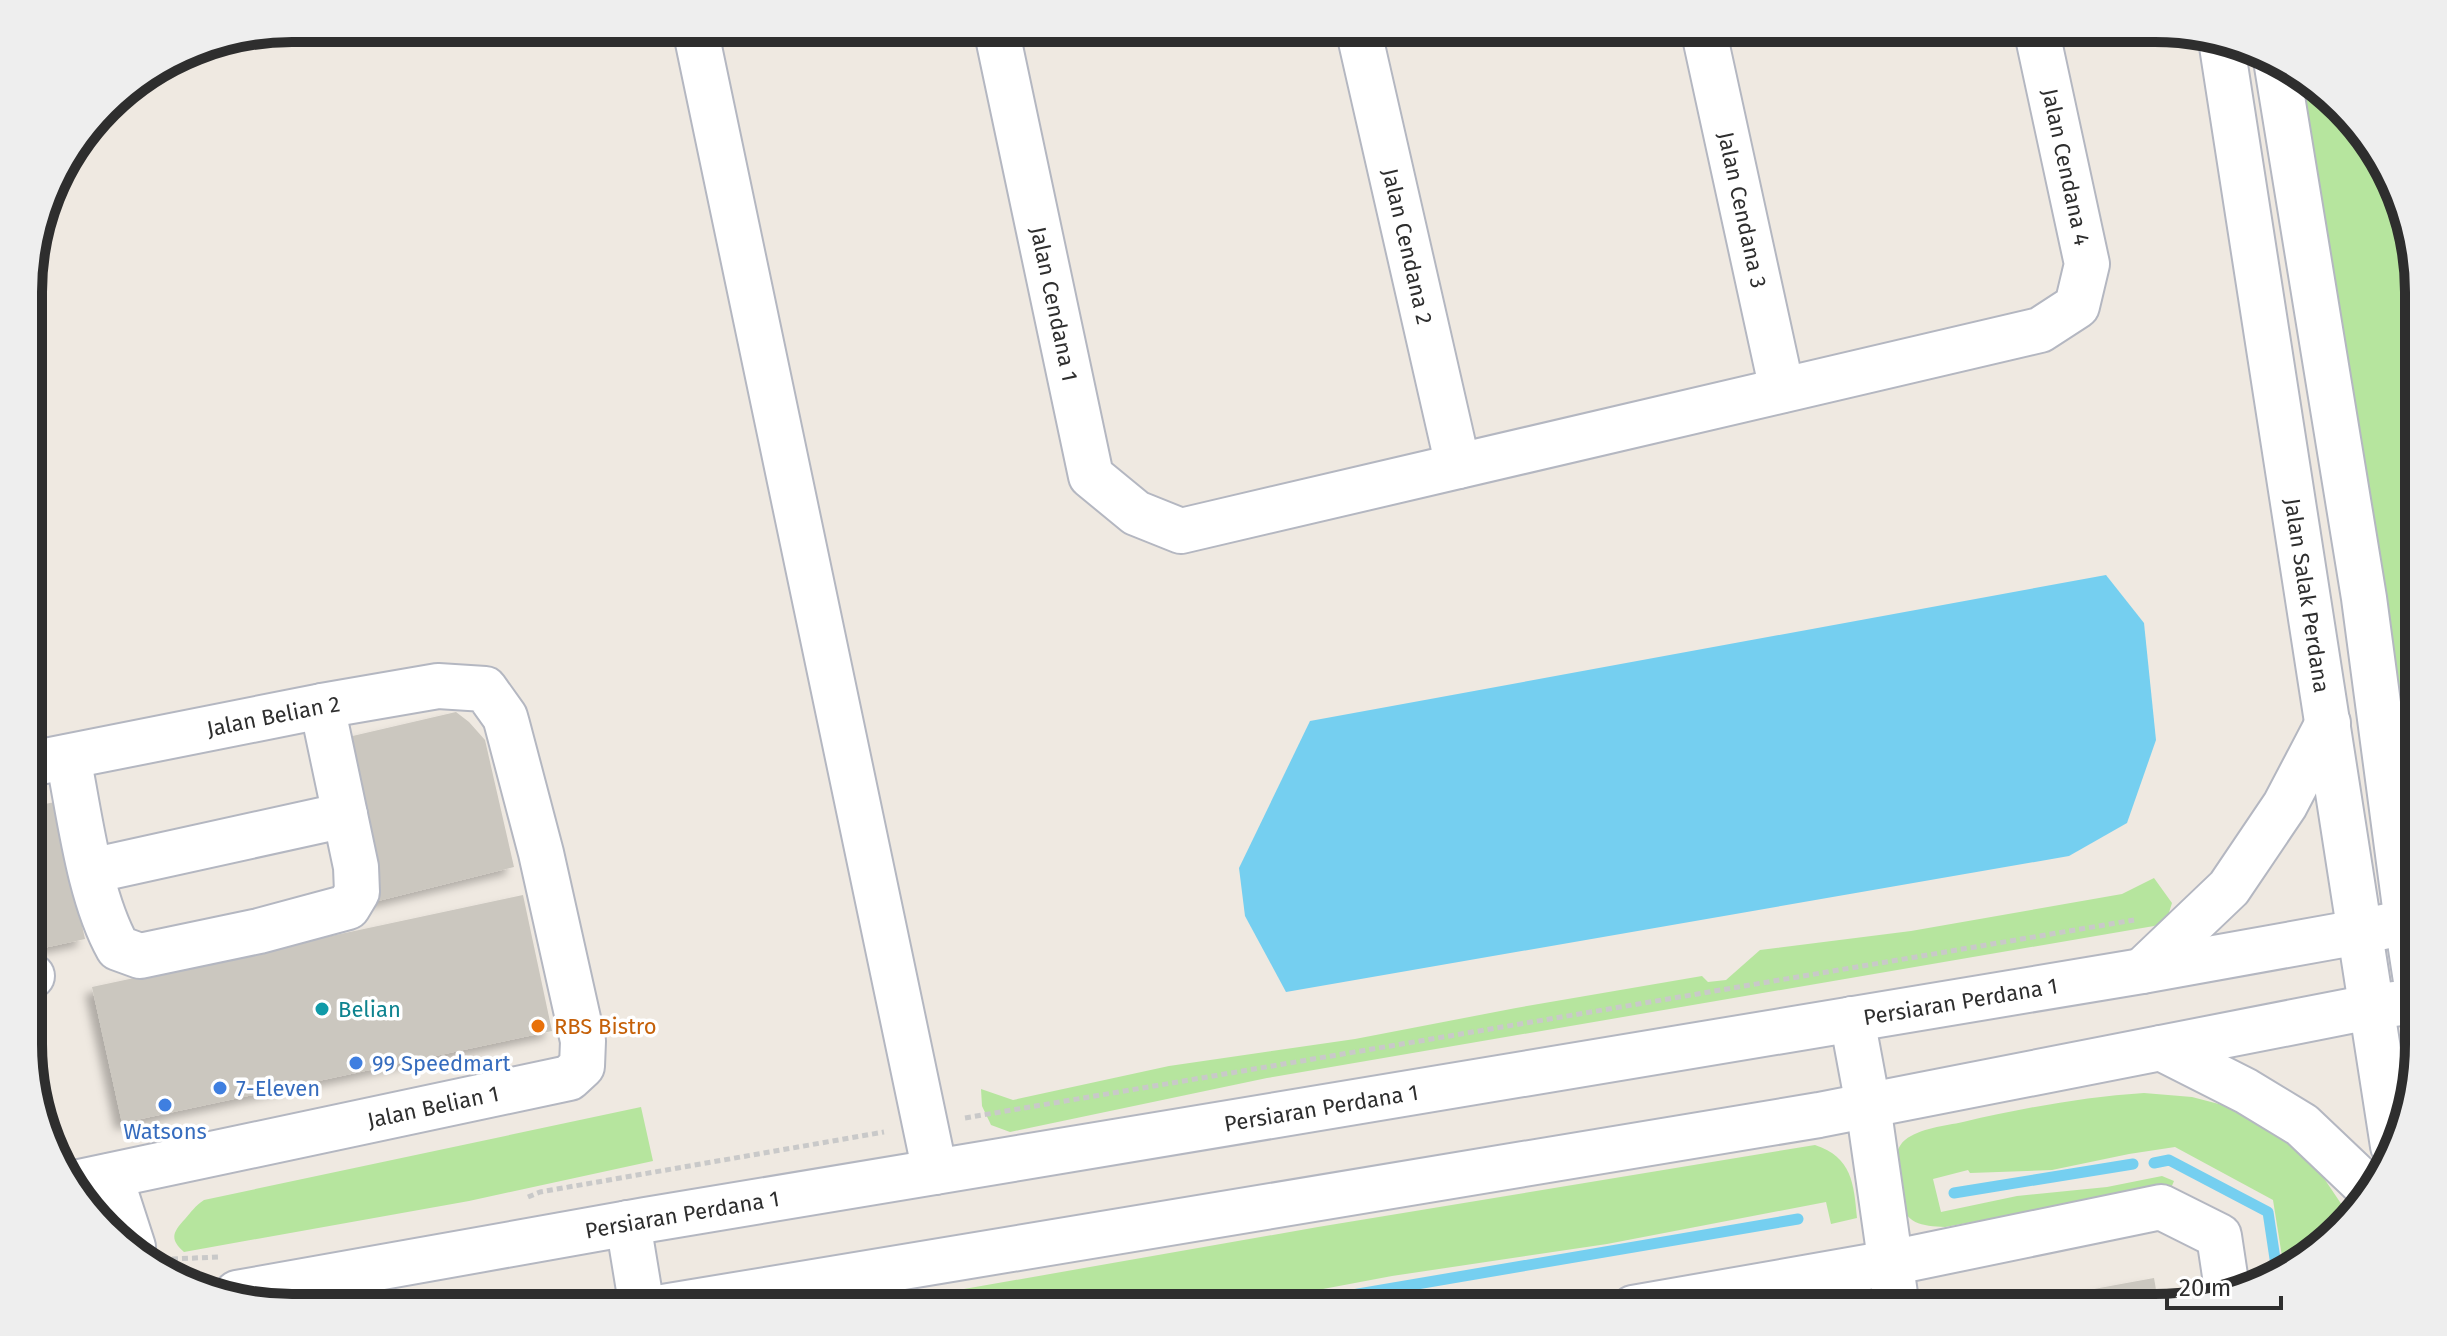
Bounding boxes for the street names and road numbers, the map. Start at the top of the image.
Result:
street label: Jalan Cendana 4 [2036,86,2096,248]
street label: Jalan Cendana 3 [1713,129,1773,290]
street label: Jalan Cendana 2 [1377,166,1439,327]
street label: Jalan Cendana 1 [1025,224,1084,384]
street label: Jalan Salak Perdana [2279,496,2336,695]
street label: Jalan Belian 2 [204,690,342,742]
street label: Persiaran Perdana 1 [1861,972,2060,1031]
street label: Persiaran Perdana 1 [1222,1078,1420,1137]
street label: Jalan Belian 1 [365,1080,501,1134]
street label: Persiaran Perdana 1 [583,1185,781,1244]

